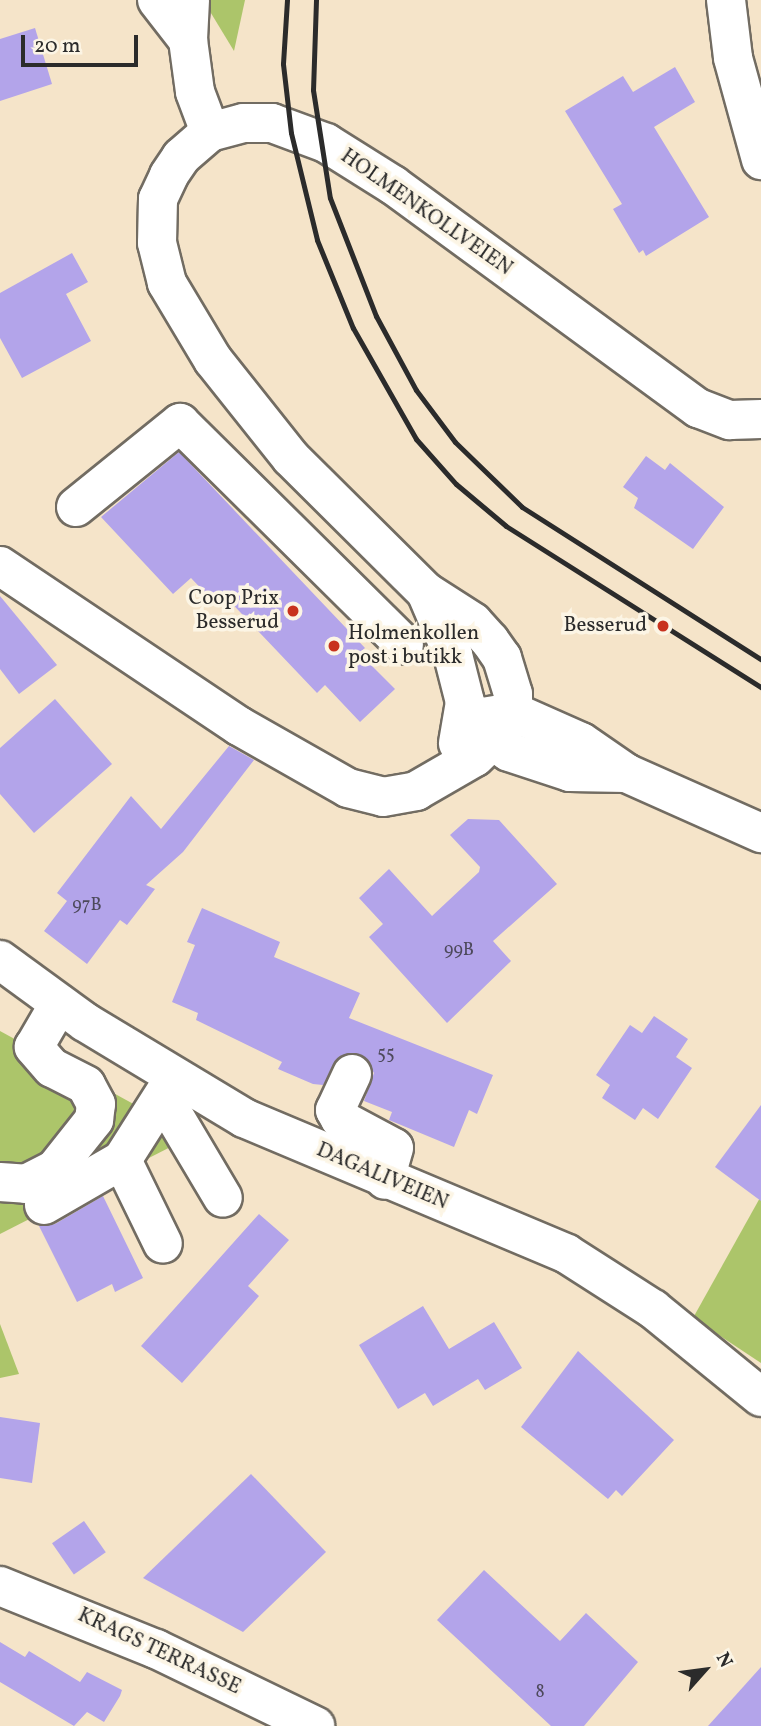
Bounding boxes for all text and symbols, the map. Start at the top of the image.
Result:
scale bar [24,21,142,65]
text: 20 m [34,32,80,61]
street label: HOLMENKOLLVEIEN [335,144,517,282]
place label: Coop Prix Besserud [188,586,279,636]
marker: Coop Prix Besserud [285,603,301,619]
place label: Besserud [564,613,647,639]
marker: Besserud [653,616,673,636]
place label: Holmenkollen post i butikk [348,621,479,671]
marker: Holmenkollen post i butikk [326,638,342,654]
house number: 97B [72,895,102,917]
house number: 99B [444,940,474,962]
house number: 55 [377,1044,395,1066]
street label: DAGALIVEIEN [312,1138,452,1216]
street label: KRAGS TERRASSE [73,1603,245,1701]
north arrow [670,1635,740,1705]
text: N [709,1648,738,1672]
house number: 8 [535,1682,545,1704]

